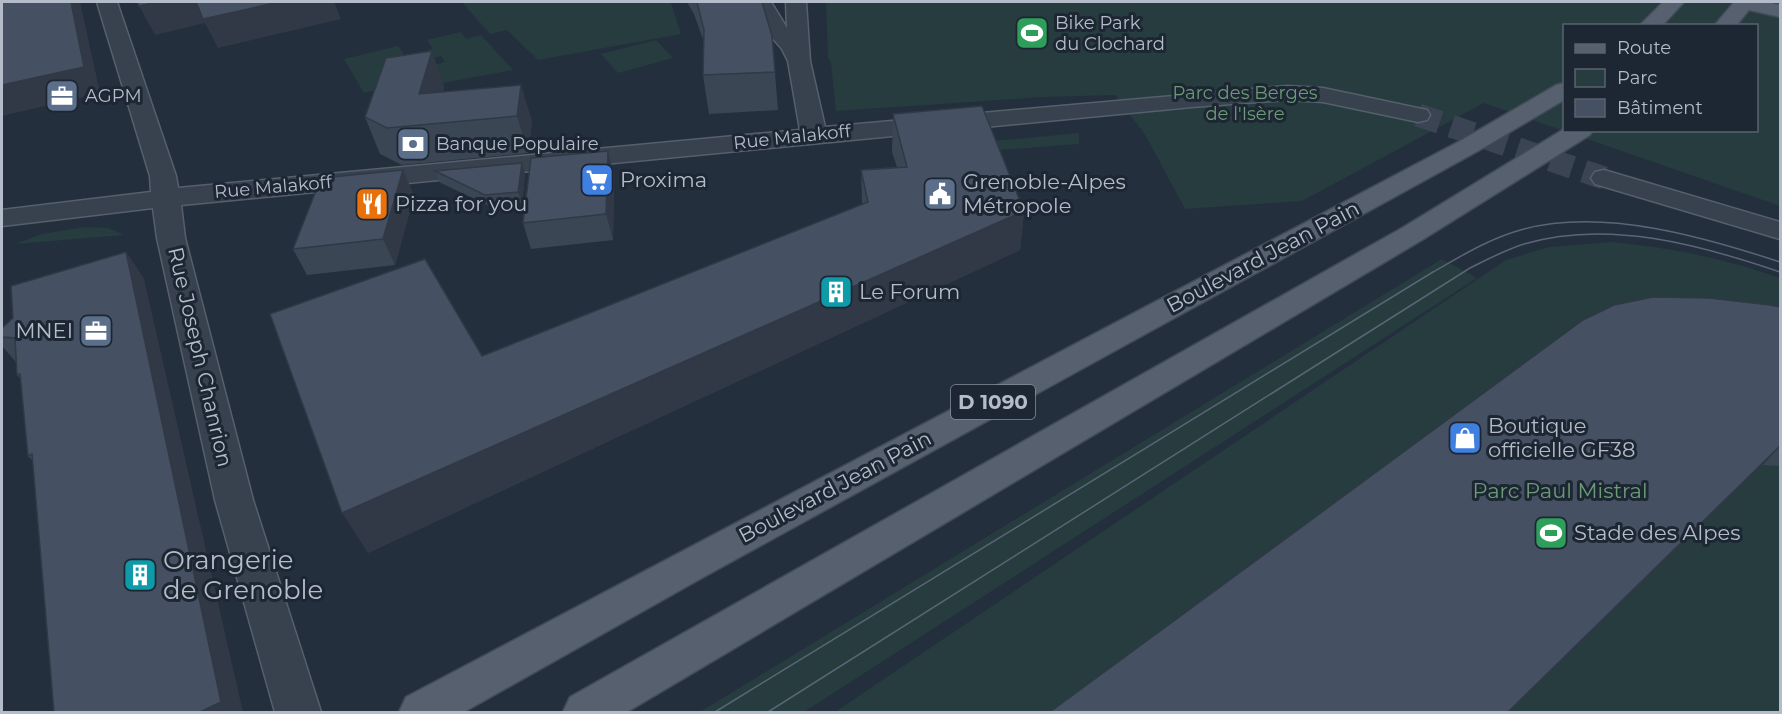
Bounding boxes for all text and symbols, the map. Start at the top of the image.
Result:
place label: Bike Park du Clochard [1055,12,1165,55]
sports icon: Bike Park du Clochard [1014,15,1050,51]
legend [1563,24,1758,132]
text: Route [1617,37,1671,59]
text: Parc [1617,67,1657,89]
office icon: AGPM [44,78,80,114]
park label: Parc des Berges de l'Isère [1172,82,1318,125]
place label: AGPM [85,85,142,107]
text: Bâtiment [1617,97,1703,119]
street label: Rue Malakoff [732,120,853,154]
bank icon: Banque Populaire [395,126,431,162]
place label: Banque Populaire [436,133,599,155]
supermarket icon: Proxima [579,162,615,198]
place label: Proxima [620,167,707,192]
place label: Grenoble-Alpes Métropole [963,169,1126,218]
street label: Rue Malakoff [213,171,334,203]
public building icon: Grenoble-Alpes Métropole [922,176,958,212]
restaurant icon: Pizza for you [354,186,390,222]
place label: Pizza for you [395,191,527,216]
street label: Boulevard Jean Pain [1162,195,1363,318]
street label: Rue Joseph Chanrion [163,244,238,469]
building icon: Le Forum [818,274,854,310]
place label: Le Forum [859,279,960,304]
office icon: MNEI [78,313,114,349]
place label: MNEI [15,318,73,343]
road number: D 1090 [951,385,1035,419]
place label: Boutique officielle GF38 [1488,413,1635,462]
shop icon: Boutique officielle GF38 [1447,420,1483,456]
street label: Boulevard Jean Pain [734,425,935,548]
park label: Parc Paul Mistral [1472,478,1648,503]
sports icon: Stade des Alpes [1533,515,1569,551]
place label: Stade des Alpes [1574,520,1740,545]
place label: Orangerie de Grenoble [163,544,323,606]
building icon: Orangerie de Grenoble [122,557,158,593]

